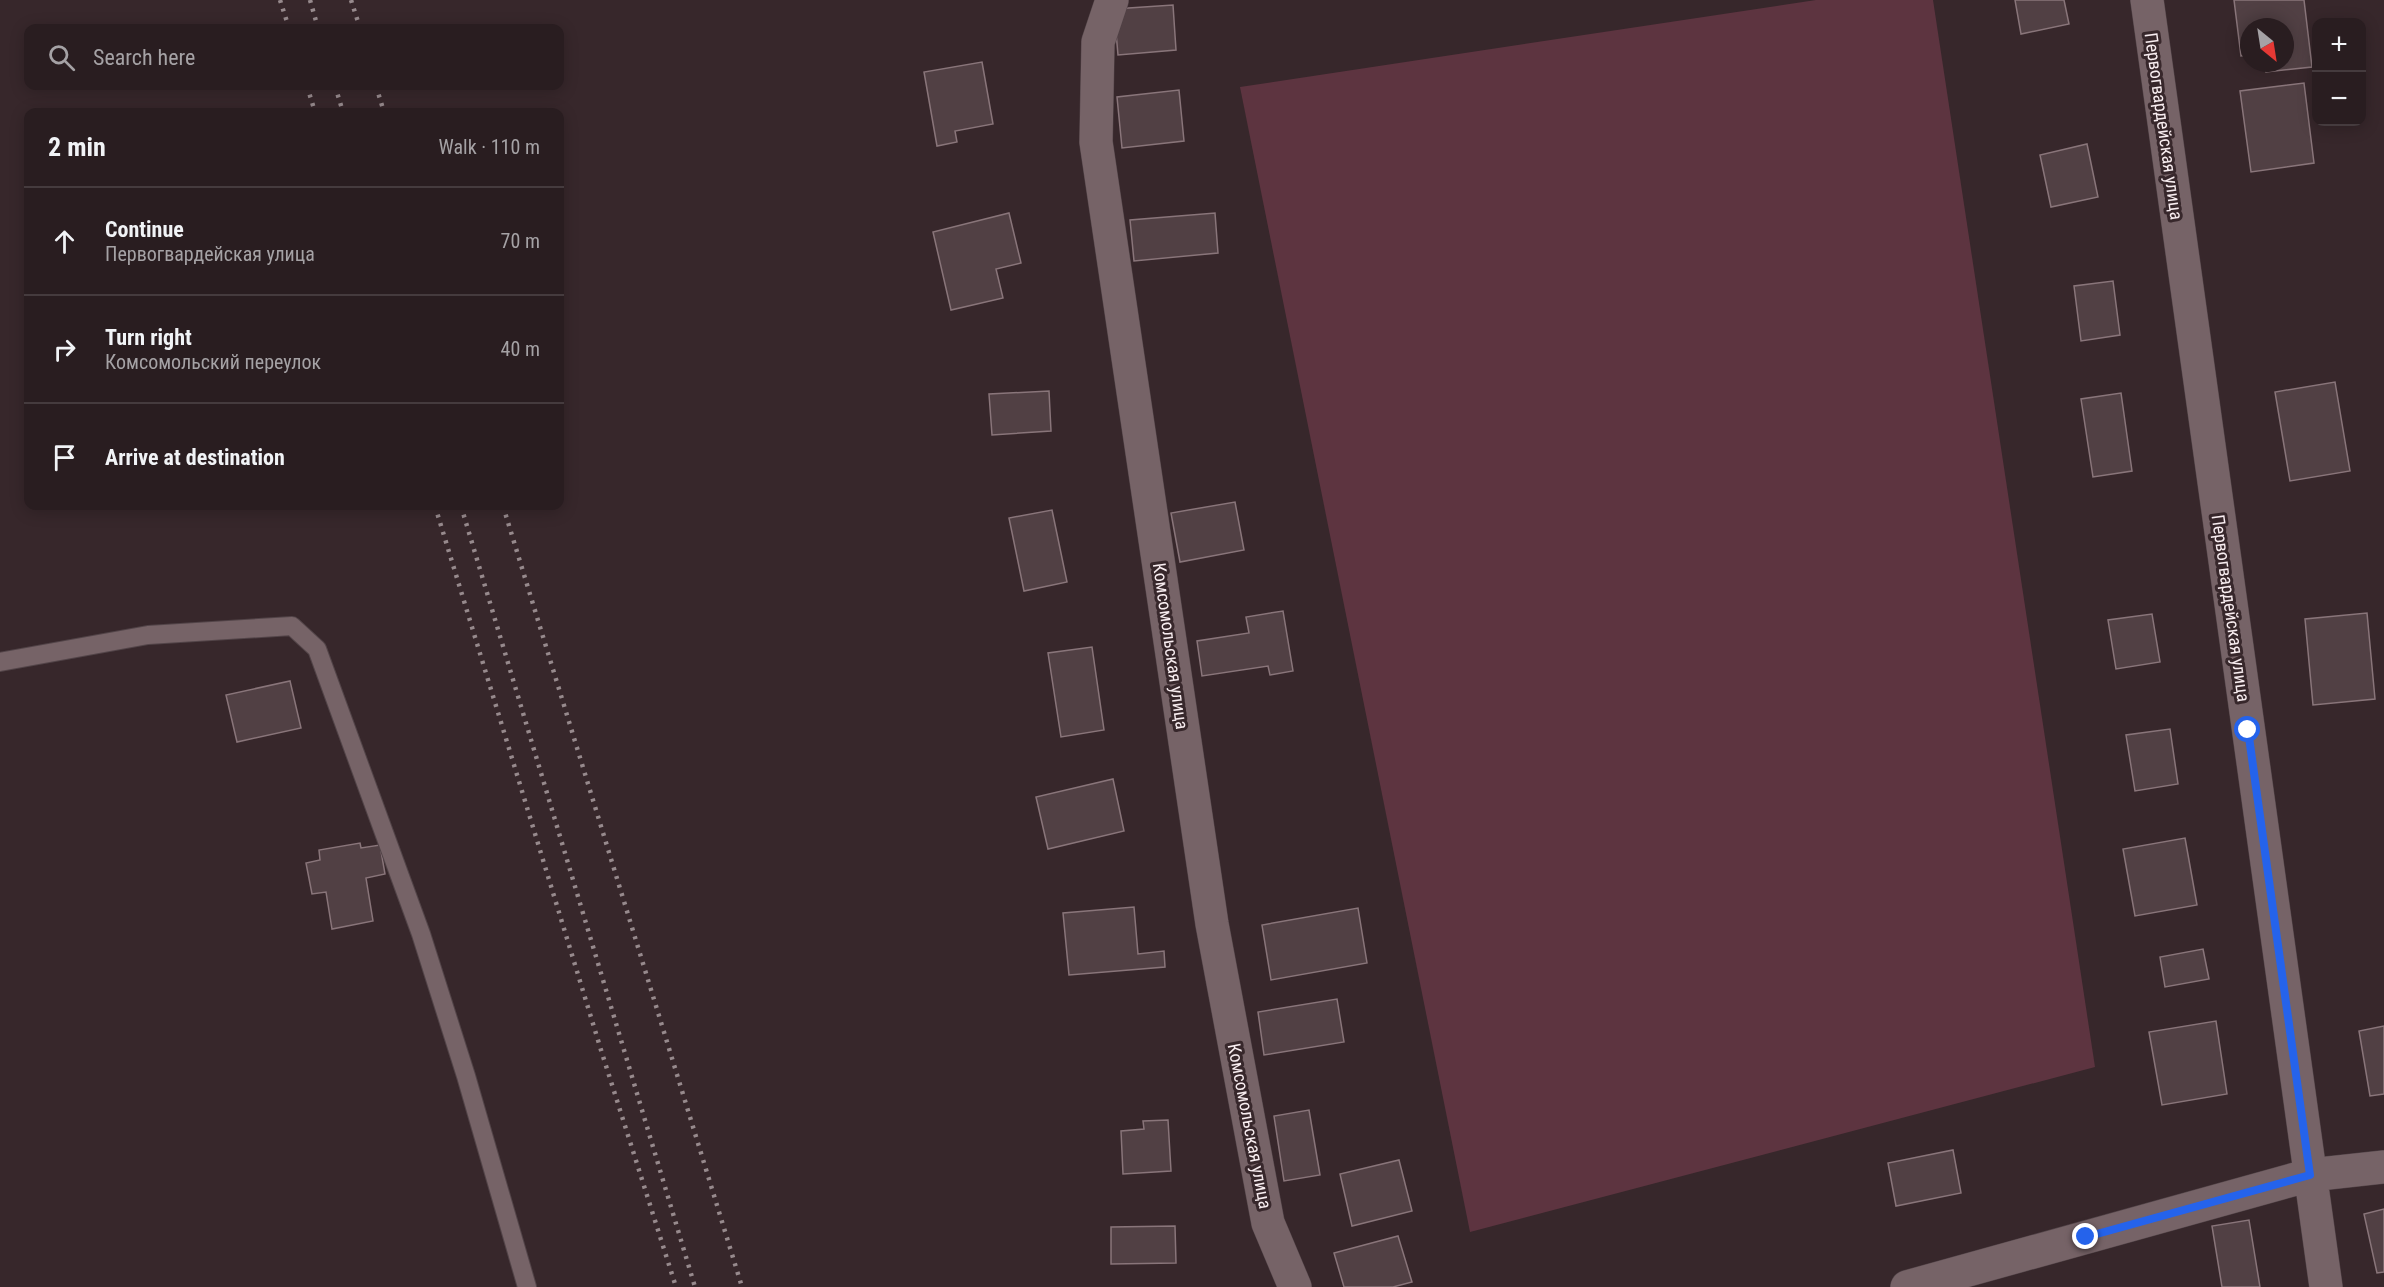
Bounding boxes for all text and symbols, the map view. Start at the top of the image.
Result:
north arrow [2240,18,2294,72]
map controls [2312,18,2366,126]
button: + [2312,18,2366,72]
search box [24,24,564,90]
street label: Первогвардейская улица [2140,31,2188,221]
icon: search [45,41,78,74]
text: Search here [93,45,195,70]
button: − [2312,72,2366,126]
text: 2 min [48,132,106,162]
text: Walk · 110 m [439,135,540,159]
text: Continue [105,217,184,242]
icon: ahead [48,225,81,258]
text: 70 m [501,229,540,253]
text: Первогвардейская улица [105,242,315,266]
text: Turn right [105,325,192,350]
icon: right [48,333,81,366]
text: 40 m [501,337,540,361]
text: Комсомольский переулок [105,350,321,374]
icon: arrive [48,441,81,474]
text: Arrive at destination [105,445,285,470]
street label: Первогвардейская улица [2207,513,2255,703]
street label: Комсомольская улица [1149,561,1193,731]
route start [2234,716,2260,742]
street label: Комсомольская улица [1224,1041,1276,1211]
route end [2072,1223,2098,1249]

